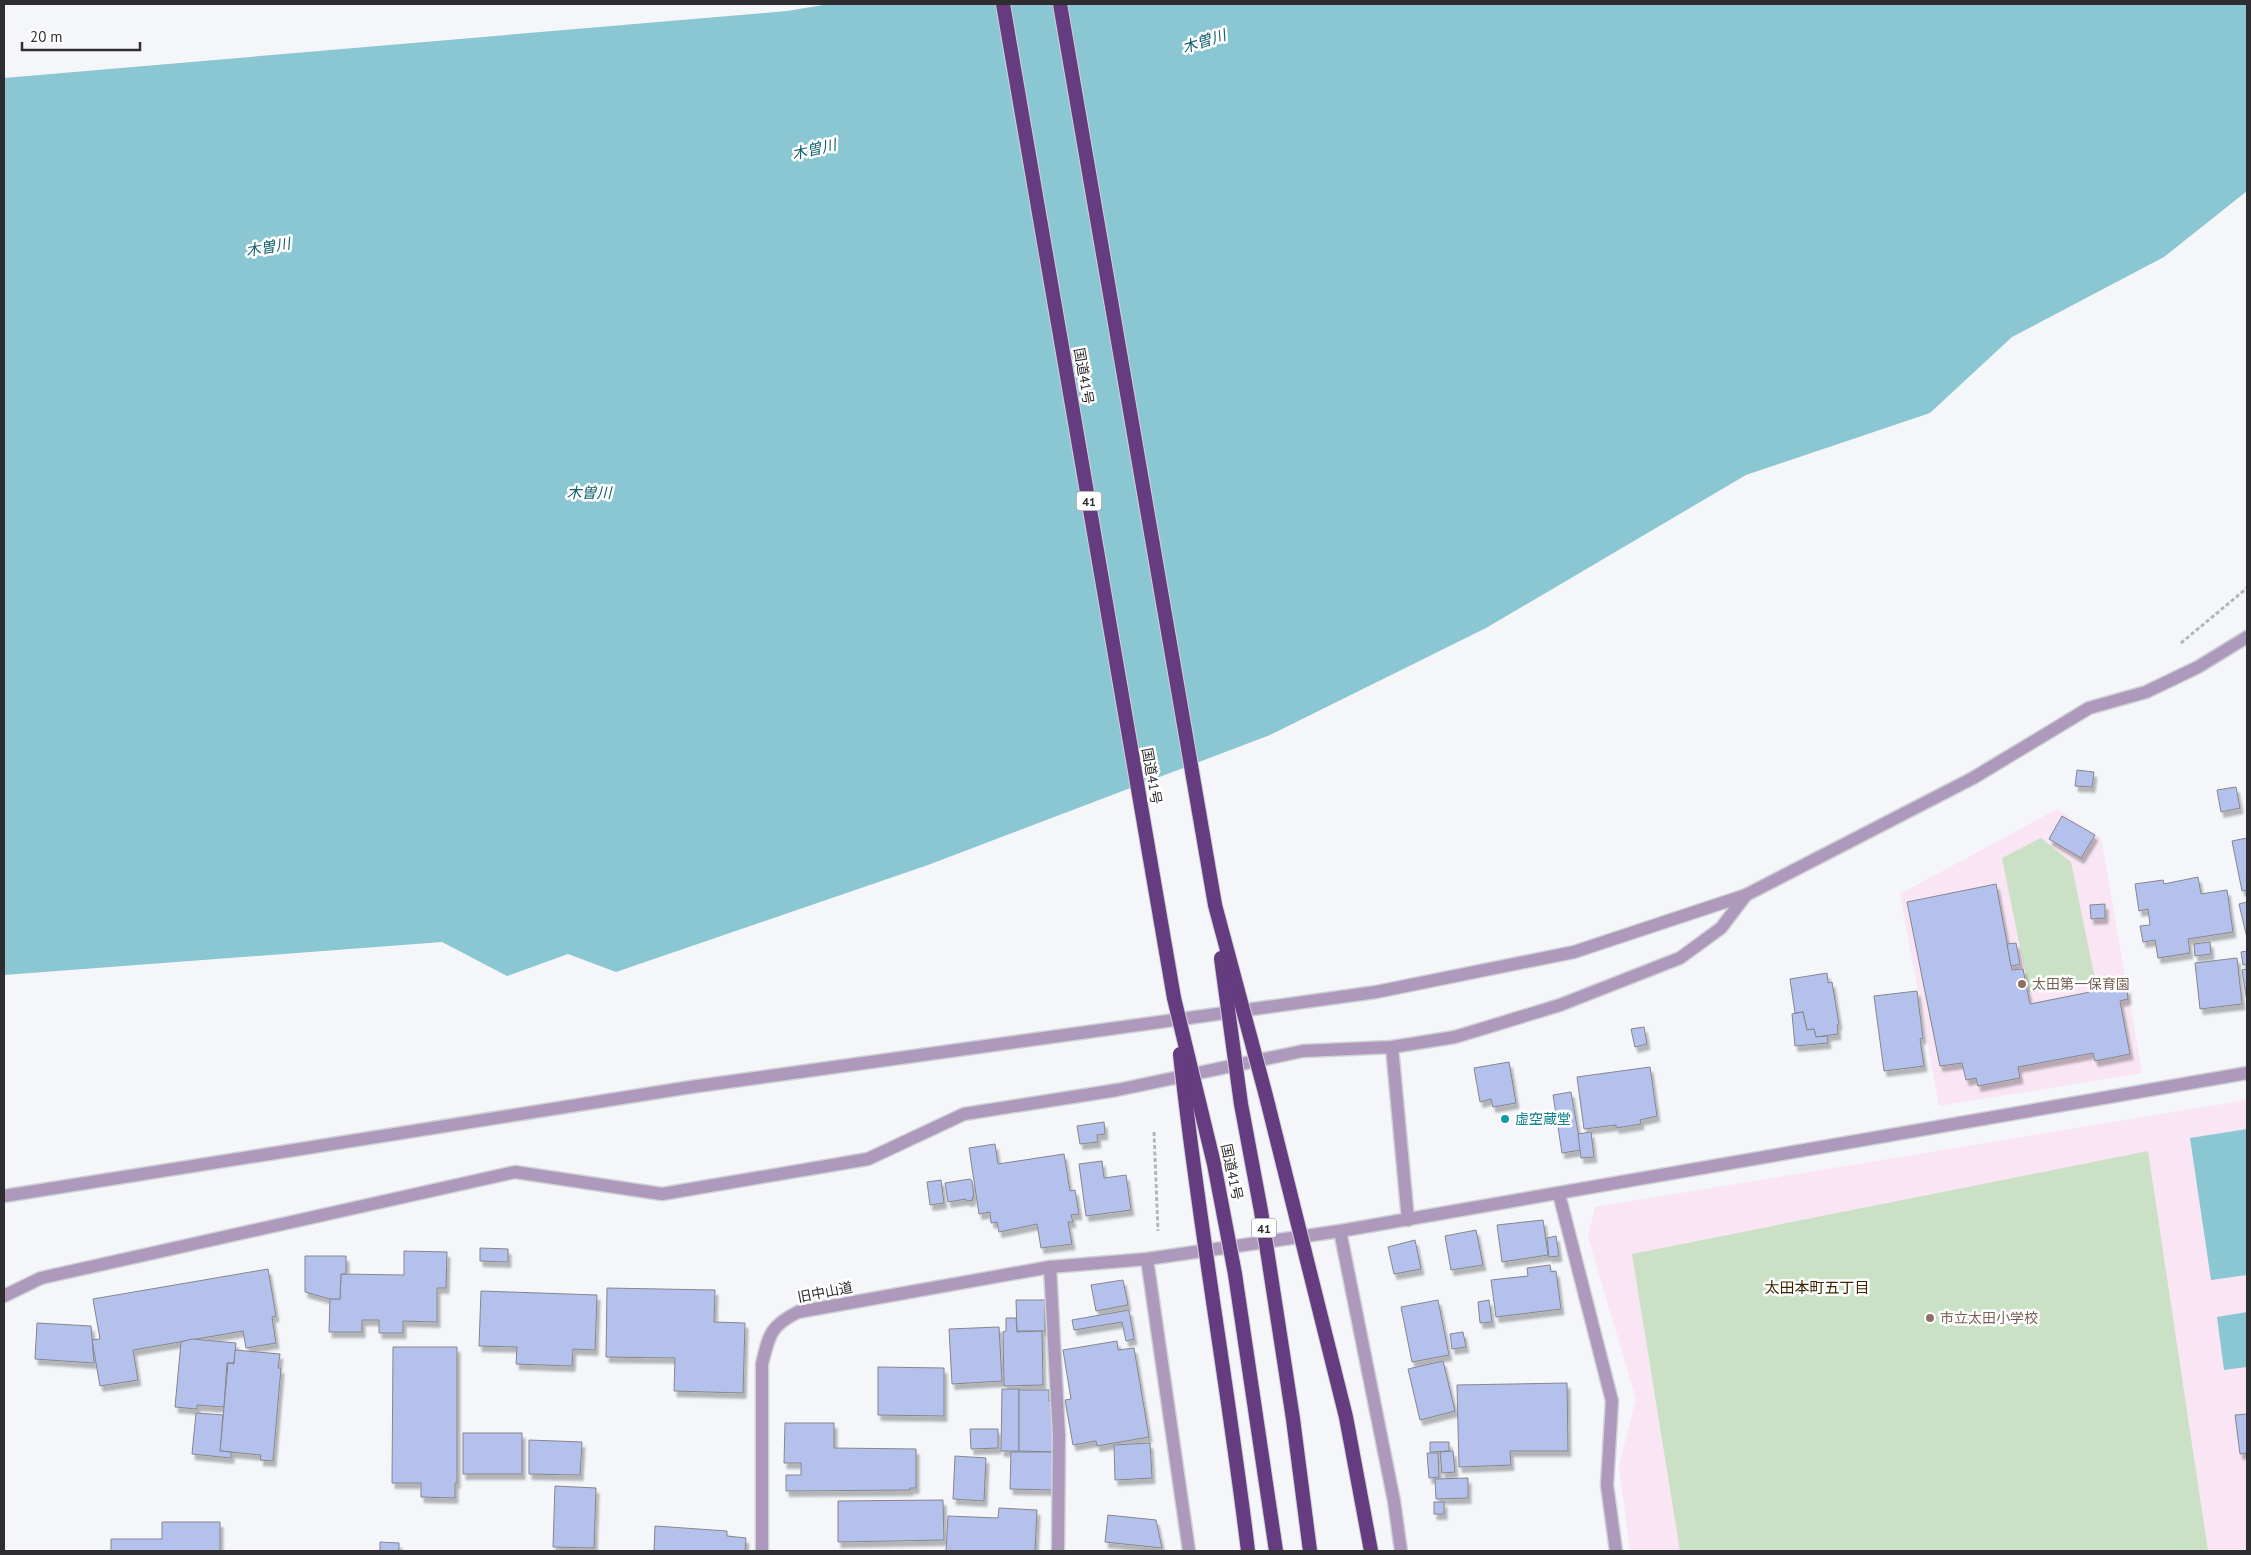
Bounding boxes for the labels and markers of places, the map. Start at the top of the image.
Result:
place label: 太田第一保育園 [2032,975,2130,993]
marker: 太田第一保育園 [2016,978,2028,990]
place label: 虚空蔵堂 [1515,1110,1571,1128]
marker: 虚空蔵堂 [1499,1113,1511,1125]
place label: 市立太田小学校 [1940,1309,2038,1327]
marker: 市立太田小学校 [1924,1312,1936,1324]

